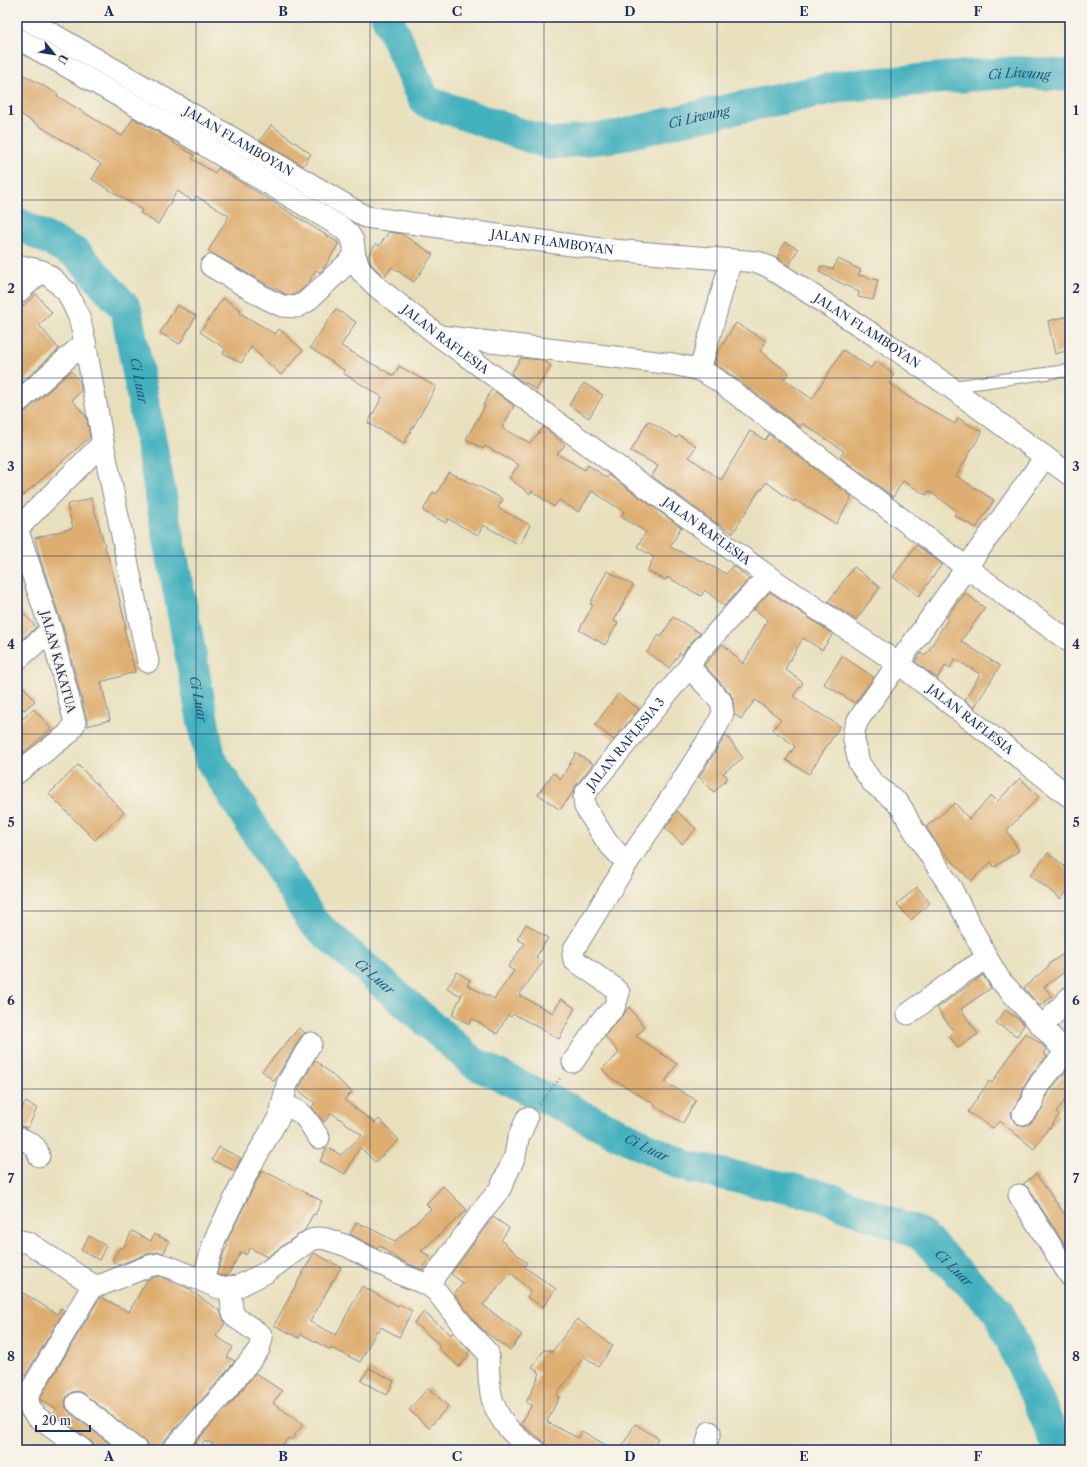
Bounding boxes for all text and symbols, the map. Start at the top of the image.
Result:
text: A [103,3,115,19]
text: B [278,3,288,19]
text: C [452,3,462,19]
text: D [624,3,636,19]
text: E [799,3,809,19]
text: F [974,3,983,19]
north arrow [34,34,74,74]
text: U [54,52,71,66]
water label: Ci Liwung [987,64,1052,83]
text: 1 [8,102,14,118]
street label: JALAN FLAMBOYAN [180,102,296,179]
water label: Ci Liwung [666,102,732,131]
text: 1 [1073,102,1079,118]
street label: JALAN FLAMBOYAN [488,226,615,257]
text: 2 [7,280,15,296]
text: 2 [1072,280,1080,296]
street label: JALAN FLAMBOYAN [810,289,923,371]
street label: JALAN RAFLESIA [397,300,493,378]
water label: Ci Luar [127,356,152,406]
text: 3 [7,458,15,474]
text: 3 [1072,458,1080,474]
street label: JALAN RAFLESIA [658,493,755,569]
street label: JALAN KAKATUA [37,607,80,716]
text: 4 [7,636,15,652]
text: 4 [1072,636,1080,652]
water label: Ci Luar [187,675,211,725]
street label: JALAN RAFLESIA [923,679,1018,758]
street label: JALAN RAFLESIA 3 [582,695,667,794]
text: 5 [7,814,15,830]
text: 5 [1072,814,1080,830]
water label: Ci Luar [352,955,398,998]
text: 6 [7,992,15,1008]
text: 6 [1072,992,1080,1008]
water label: Ci Luar [622,1130,672,1165]
text: 7 [8,1170,15,1186]
text: 7 [1073,1170,1080,1186]
water label: Ci Luar [932,1246,977,1291]
text: 8 [7,1348,15,1364]
text: 8 [1072,1348,1080,1364]
scale bar [36,1407,90,1433]
text: 20 m [42,1413,71,1428]
text: A [103,1448,115,1464]
text: B [278,1448,288,1464]
text: C [452,1448,462,1464]
text: D [624,1448,636,1464]
text: E [799,1448,809,1464]
text: F [974,1448,983,1464]

